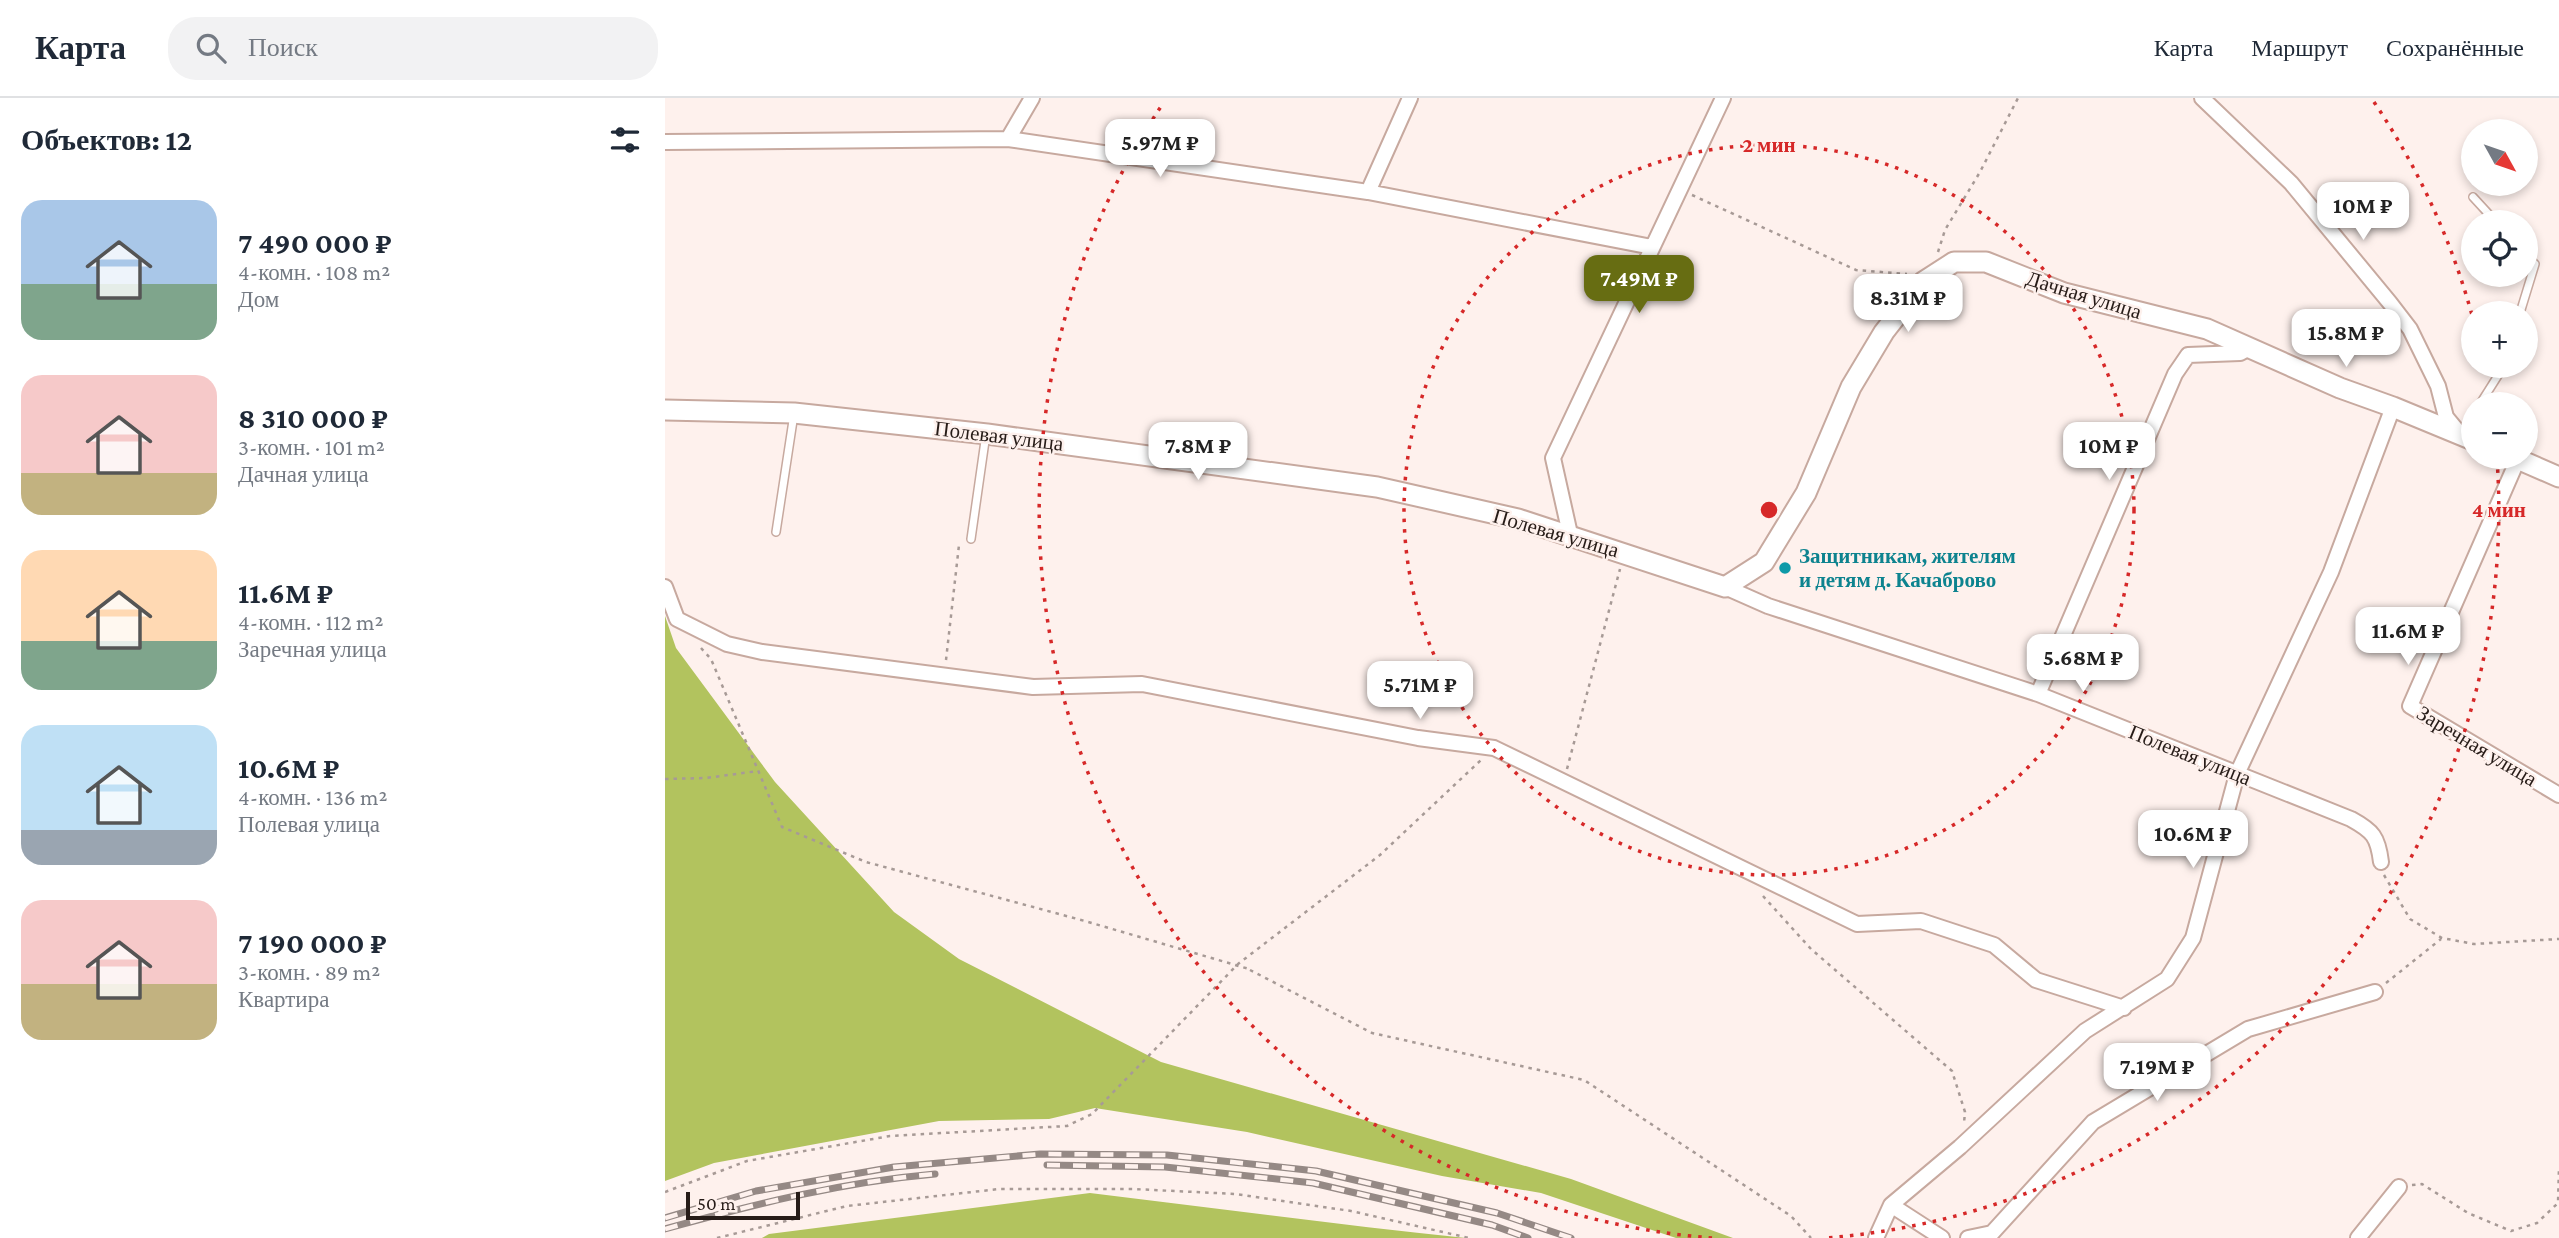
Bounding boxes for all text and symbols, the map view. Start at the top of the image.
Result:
search box [168,17,658,80]
text: Карта [35,29,126,66]
icon: search [192,29,230,67]
text: Поиск [248,33,318,62]
text: Карта [2154,34,2213,61]
text: Маршрут [2251,34,2348,61]
text: Сохранённые [2386,34,2524,61]
north arrow [2461,119,2537,196]
map controls [2461,119,2538,469]
pin: 5.97M ₽ [1095,120,1225,179]
icon: filters [606,121,644,159]
text: Объектов: 12 [21,123,192,156]
text: 5.97M ₽ [1121,129,1199,155]
text: 2 мин [1742,133,1796,157]
pin: 10M ₽ [2314,183,2412,242]
text: 10M ₽ [2333,192,2393,218]
button: locate [2461,210,2538,287]
text: 7 490 000 ₽ [238,226,392,259]
icon: home [77,228,161,312]
pin: 7.49M ₽ [1574,256,1704,315]
text: 4-комн. · 108 m² [238,259,390,285]
text: 7.49M ₽ [1600,265,1678,291]
street label: Дачная улица [2023,266,2145,324]
pin: 8.31M ₽ [1843,274,1973,334]
text: 8.31M ₽ [1870,284,1946,310]
text: Дом [238,286,279,312]
button: + [2461,301,2538,378]
pin: 15.8M ₽ [2281,310,2411,369]
text: 15.8M ₽ [2308,319,2384,345]
button: − [2461,392,2538,469]
text: 8 310 000 ₽ [238,401,388,434]
icon: home [77,403,161,487]
street label: Полевая улица [933,416,1065,456]
pin: 7.8M ₽ [1141,422,1255,482]
pin: 10M ₽ [2060,422,2158,482]
text: 7.8M ₽ [1164,432,1232,458]
text: 10M ₽ [2079,432,2139,458]
text: 3-комн. · 101 m² [238,434,385,460]
text: Дачная улица [238,461,369,487]
centre of rings [1757,498,1781,522]
text: 4 мин [2472,498,2526,522]
street label: Полевая улица [1490,504,1622,563]
place label: Защитникам, жителям и детям д. Качаброво [1799,544,2016,592]
marker: Защитникам, жителям и детям д. Качаброво [1777,560,1793,576]
text: 11.6M ₽ [238,576,333,609]
icon: home [77,578,161,662]
pin: 11.6M ₽ [2343,608,2473,667]
text: 4-комн. · 112 m² [238,609,383,635]
text: 11.6M ₽ [2371,617,2445,643]
pin: 5.68M ₽ [2018,634,2148,694]
text: Заречная улица [238,636,387,662]
text: 5.68M ₽ [2043,644,2123,670]
pin: 5.71M ₽ [1355,662,1485,721]
text: 5.71M ₽ [1383,671,1457,697]
street label: Заречная улица [2413,701,2542,792]
street label: Полевая улица [2125,720,2255,791]
text: 10.6M ₽ [238,751,340,784]
icon: home [77,753,161,837]
text: 4-комн. · 136 m² [238,784,387,810]
pin: 10.6M ₽ [2128,810,2258,870]
text: Полевая улица [238,811,380,837]
text: 10.6M ₽ [2154,820,2232,846]
text: 7 190 000 ₽ [238,926,387,959]
icon: home [77,928,161,1012]
text: 3-комн. · 89 m² [238,959,380,985]
text: Квартира [238,986,329,1012]
pin: 7.19M ₽ [2092,1044,2222,1103]
text: 7.19M ₽ [2120,1053,2194,1079]
scale bar [686,1189,800,1221]
text: 50 m [697,1193,736,1214]

